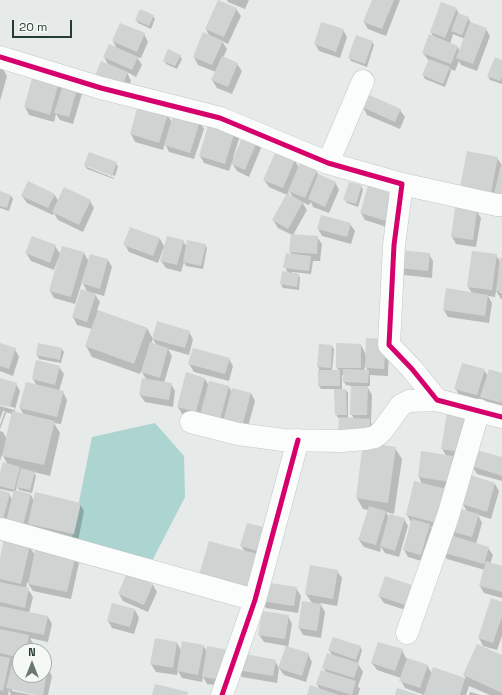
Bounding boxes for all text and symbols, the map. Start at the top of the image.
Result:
scale bar [14,12,74,38]
text: 20 m [19,19,47,35]
north arrow [12,643,52,683]
text: N [28,645,36,659]

